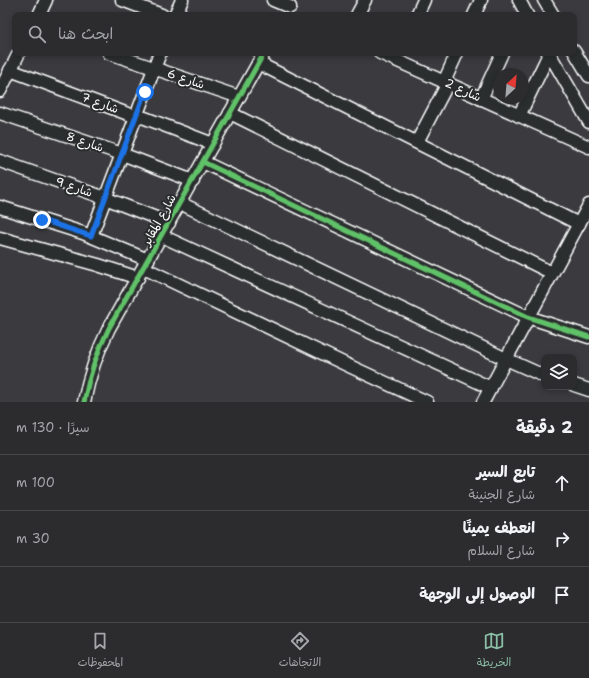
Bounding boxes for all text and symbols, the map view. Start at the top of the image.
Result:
search box [12,12,577,56]
icon: search [26,23,48,45]
text: ابحث هنا [58,24,113,44]
street label: شارع 6 [165,65,207,94]
north arrow [493,68,529,104]
street label: شارع 2 [442,75,484,106]
route start [136,83,154,101]
street label: شارع 7 [79,89,121,118]
street label: شارع 8 [64,128,106,157]
street label: شارع 9 [53,173,95,202]
street label: شارع المقابر [138,191,181,250]
route end [33,211,51,229]
map controls [541,354,577,390]
button: layers [541,354,577,390]
text: 2 دقيقة [516,416,573,438]
text: سيرًا · 130 m [16,419,90,436]
text: تابع السير [476,462,535,482]
icon: ahead [551,472,573,494]
text: 100 m [16,474,55,491]
text: شارع الجنينة [468,486,535,503]
text: انعطف يمينًا [463,518,535,538]
icon: right [551,528,573,550]
text: 30 m [16,530,50,547]
text: شارع السلام [468,542,535,559]
text: الوصول إلى الوجهة [419,584,535,604]
icon: arrive [551,584,573,606]
tab: المحفوظات [78,630,123,672]
tab: الاتجاهات [279,630,321,672]
tab: الخريطة [477,630,511,672]

